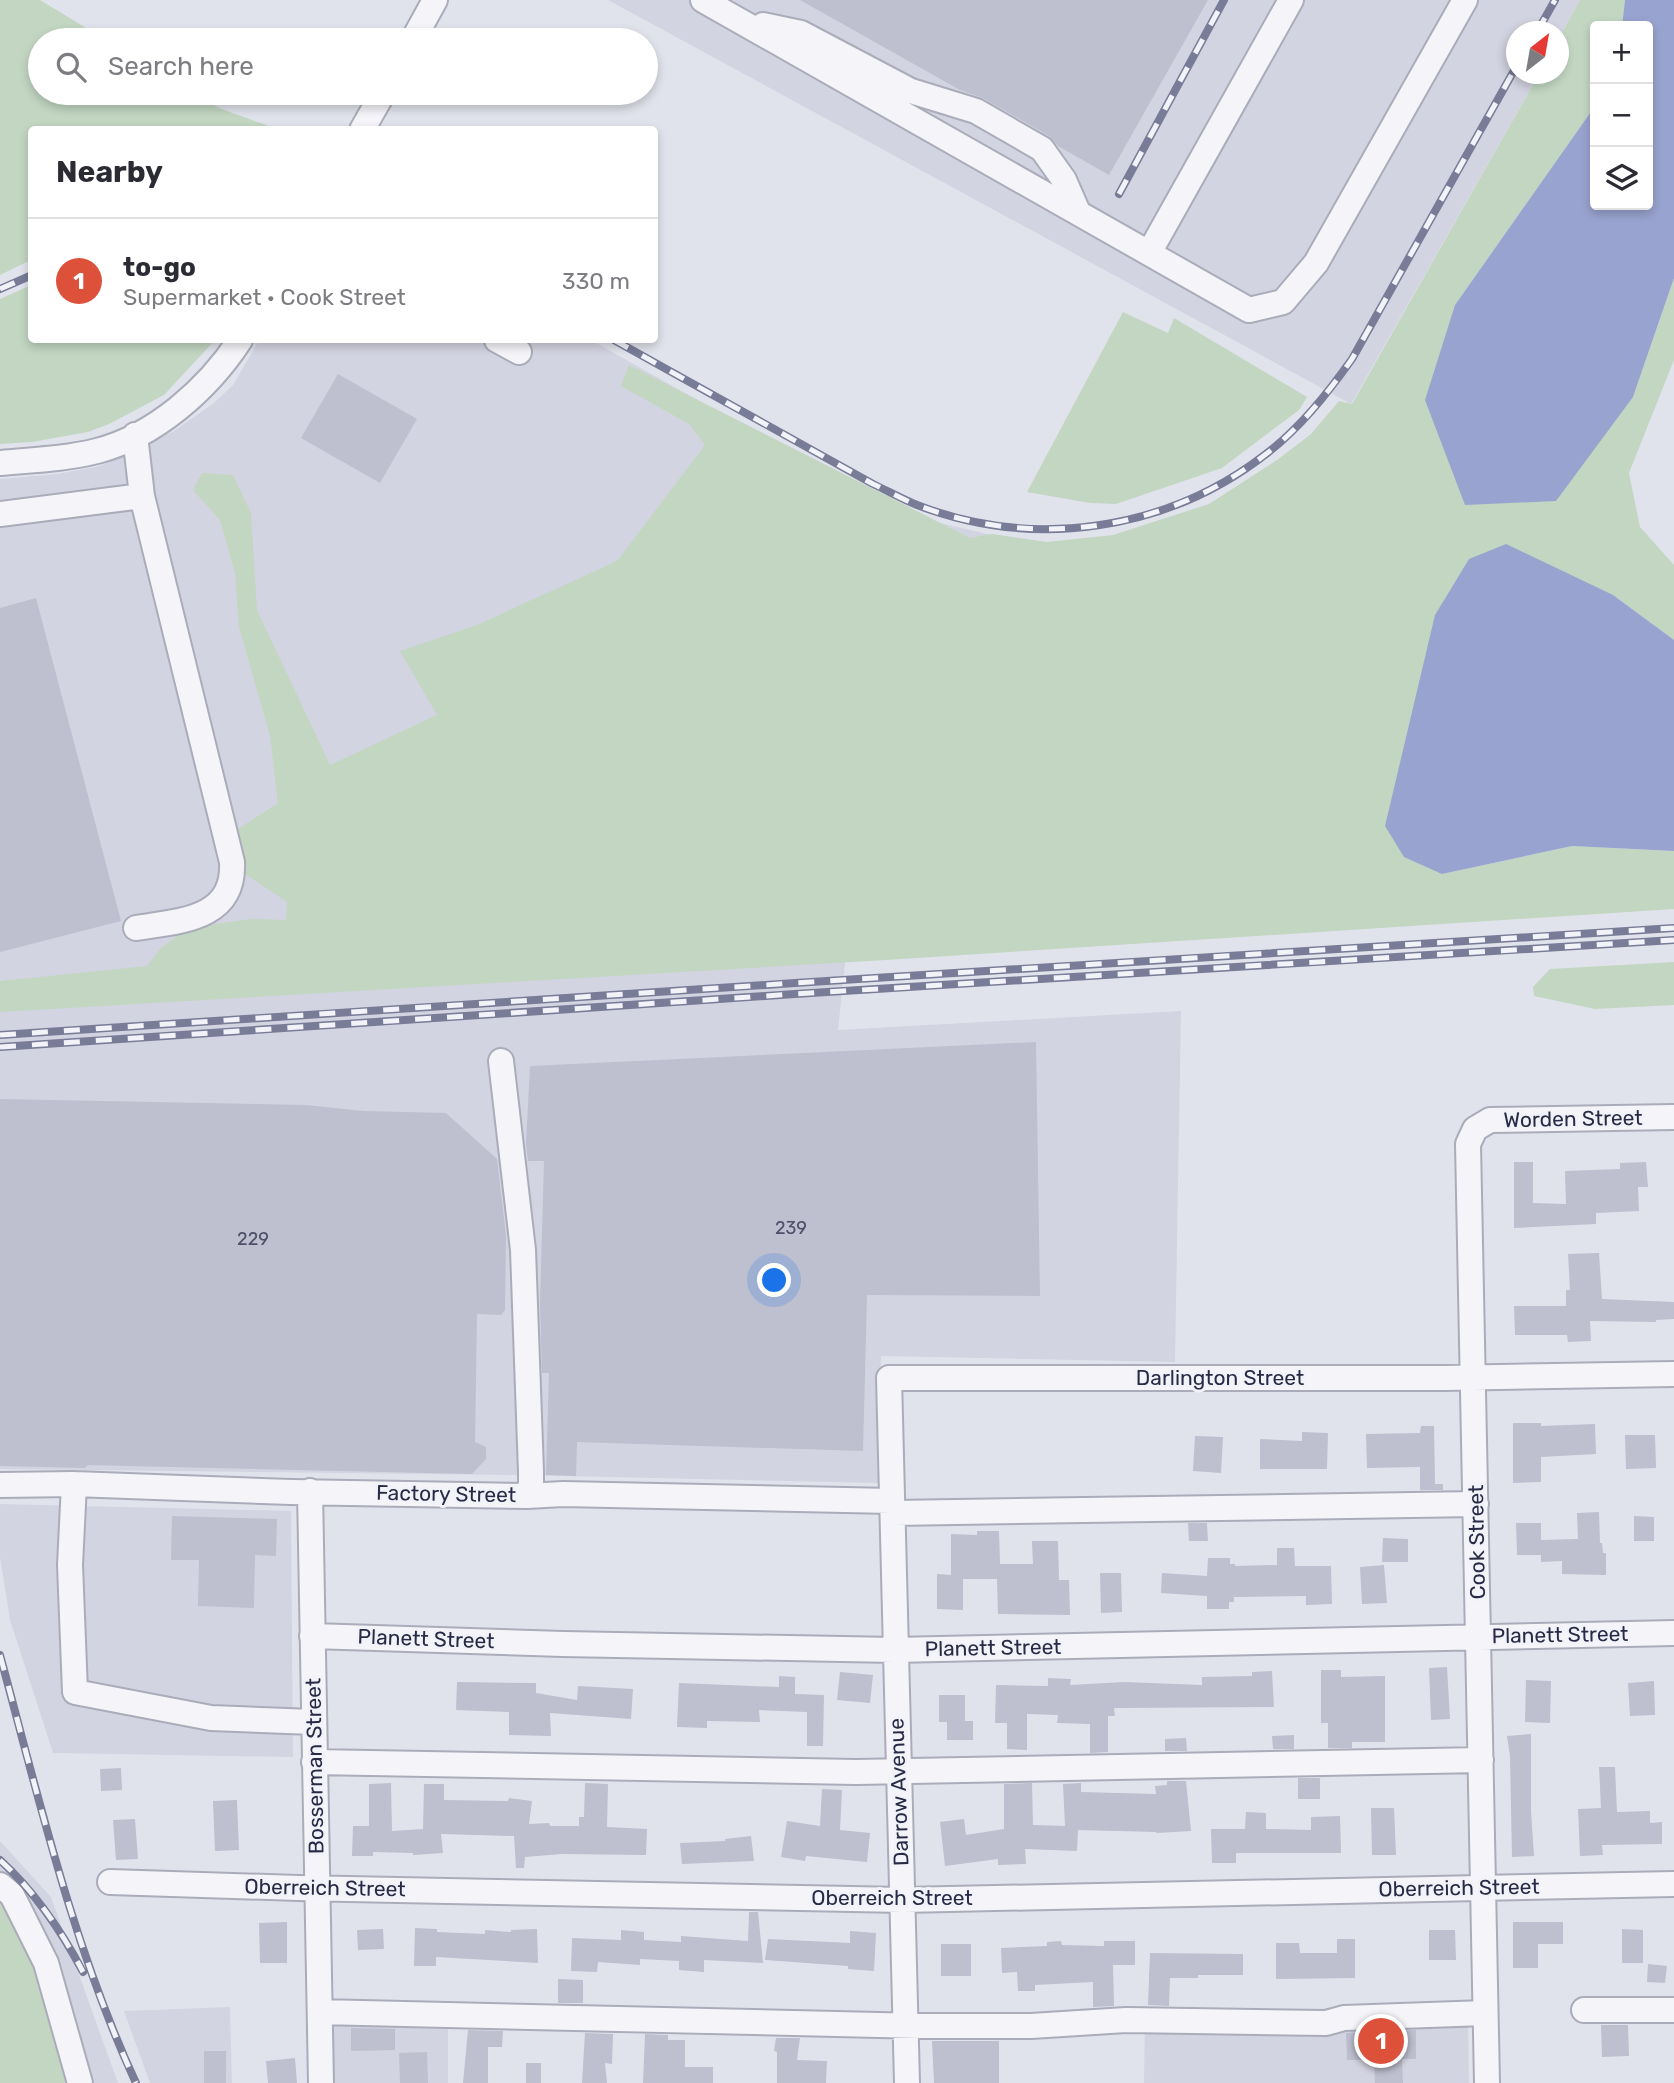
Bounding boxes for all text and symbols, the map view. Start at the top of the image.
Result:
north arrow [1506,21,1569,84]
map controls [1590,21,1653,210]
button: + [1590,21,1653,84]
search box [28,28,658,105]
icon: search [52,48,90,86]
text: Search here [108,51,254,82]
button: − [1590,84,1653,147]
button: layers [1590,147,1653,210]
text: Nearby [56,154,163,190]
text: to-go [123,252,196,283]
text: 1 [73,267,85,295]
text: 330 m [562,267,630,295]
text: Supermarket · Cook Street [123,283,406,311]
street label: Worden Street [1503,1105,1643,1132]
house number: 239 [775,1217,807,1239]
house number: 229 [237,1228,269,1250]
your location [757,1263,791,1297]
street label: Darlington Street [1136,1365,1304,1390]
street label: Factory Street [376,1480,516,1507]
street label: Cook Street [1463,1485,1490,1600]
street label: Planett Street [1491,1621,1629,1648]
street label: Planett Street [357,1624,495,1653]
street label: Planett Street [924,1634,1062,1661]
street label: Bosserman Street [300,1678,329,1854]
street label: Darrow Avenue [883,1718,914,1866]
street label: Oberreich Street [244,1874,406,1901]
street label: Oberreich Street [1378,1874,1540,1901]
street label: Oberreich Street [811,1885,973,1910]
pin: 1 [1358,2015,1404,2067]

